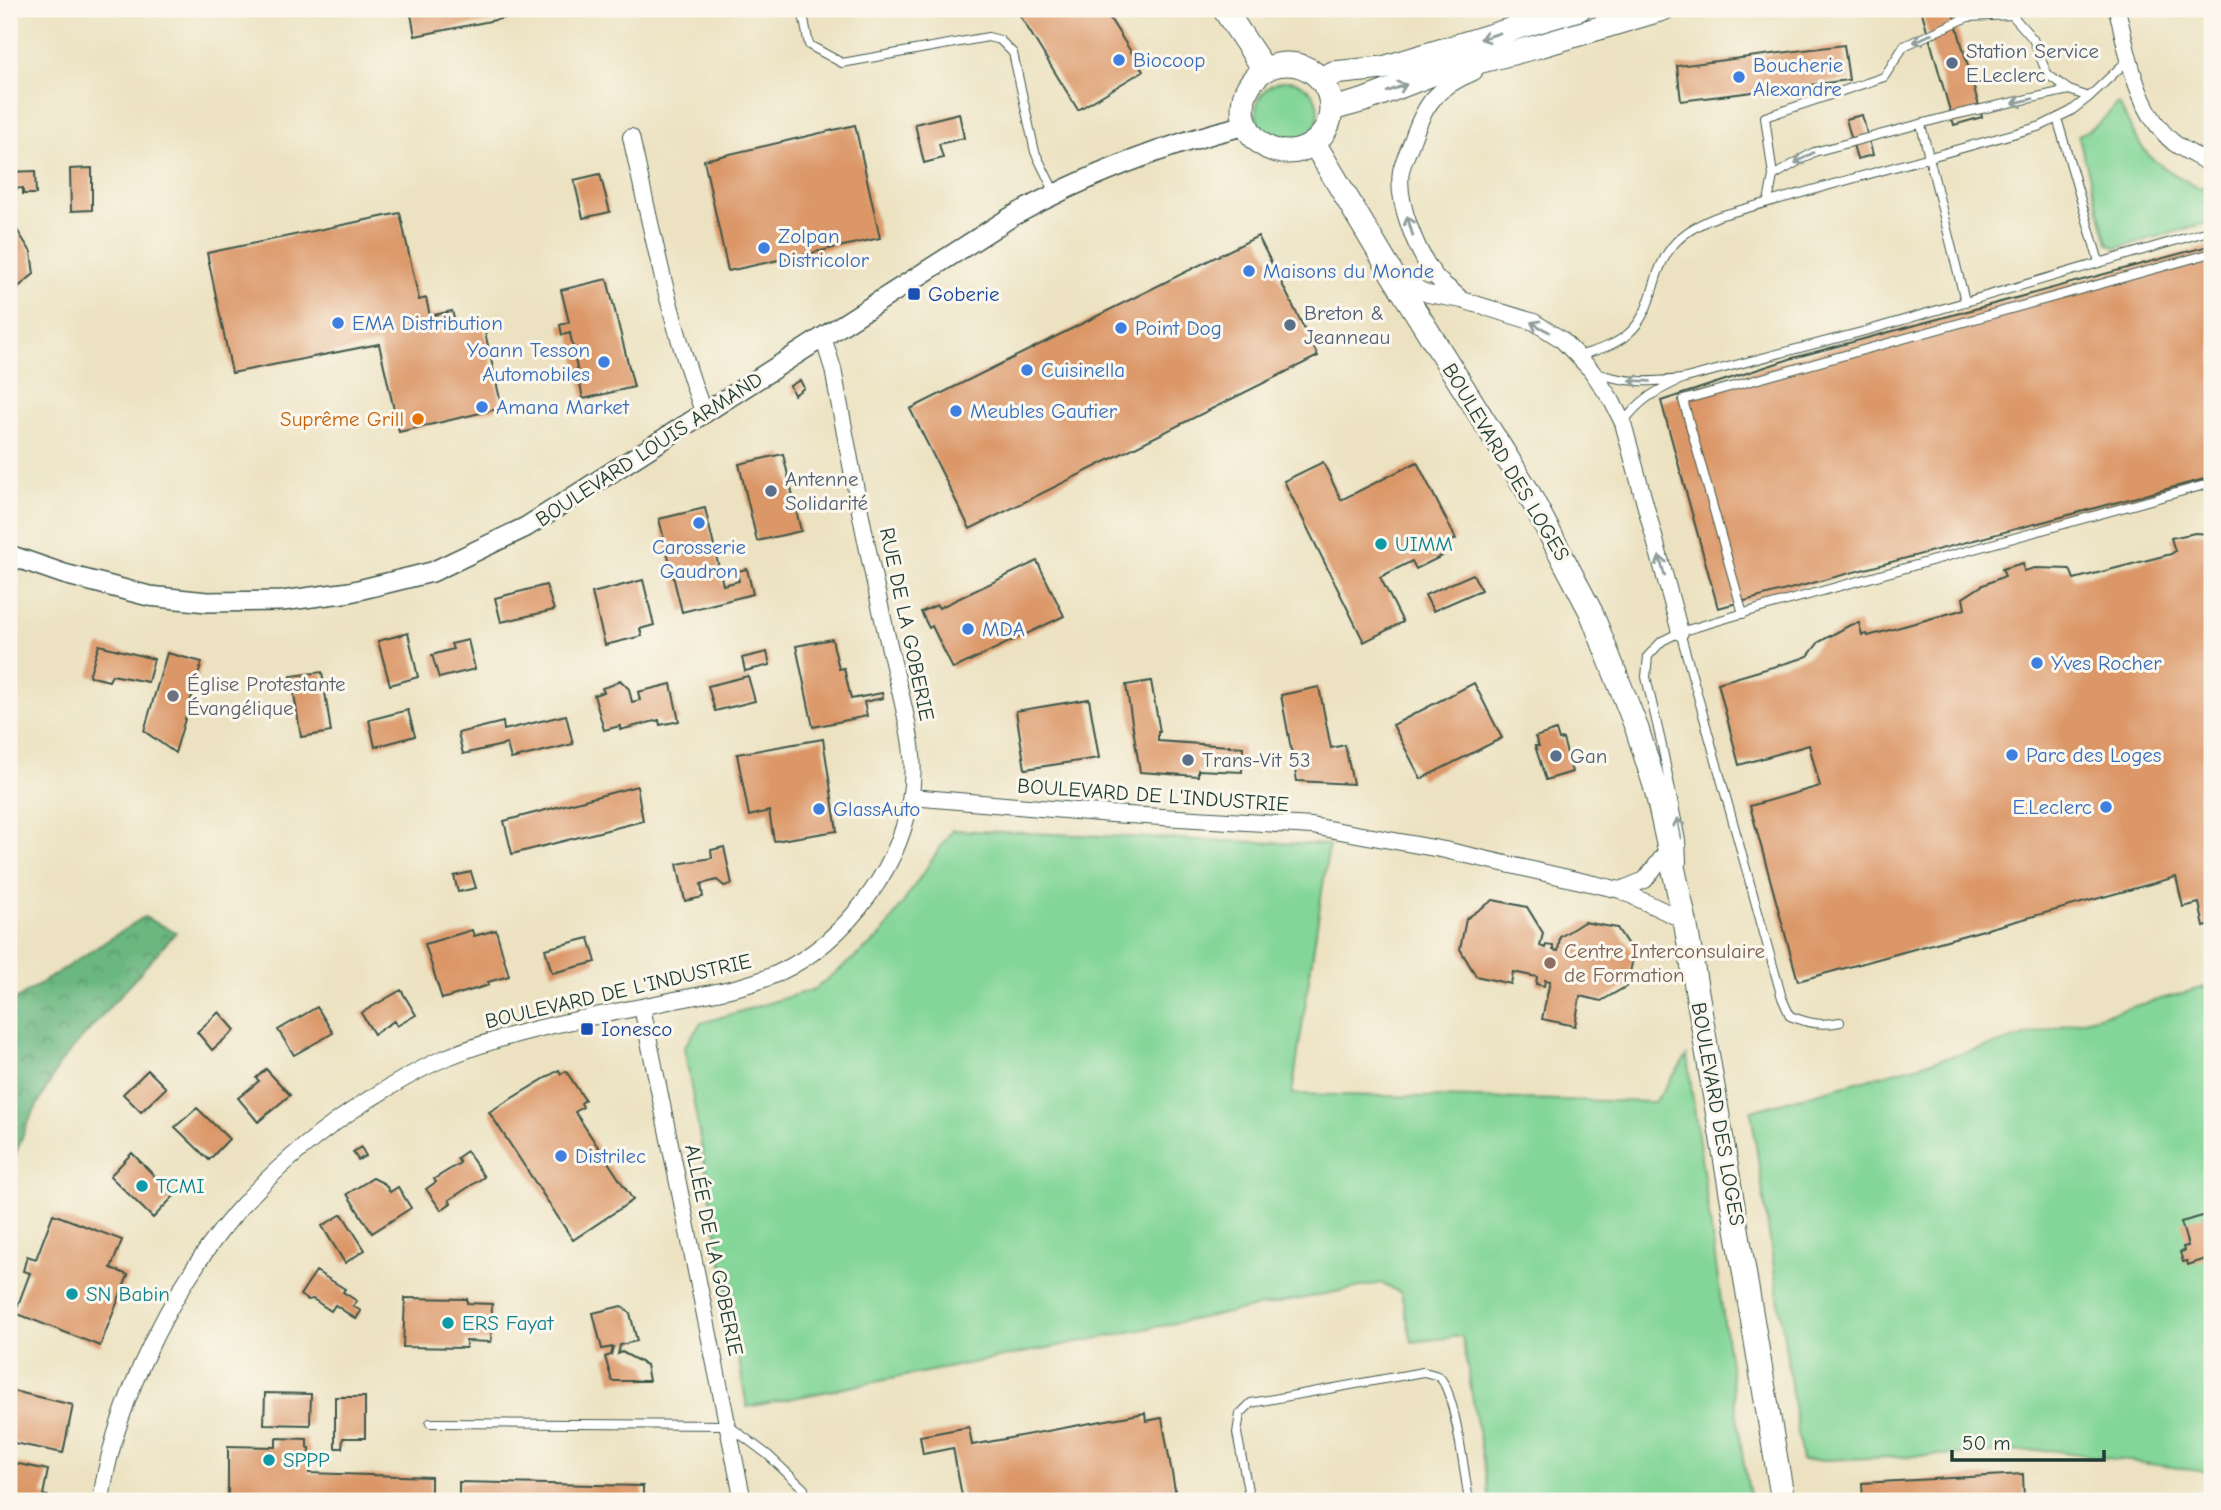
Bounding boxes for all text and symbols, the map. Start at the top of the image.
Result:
one-way arrow [1479,30,1501,43]
one-way arrow [1913,32,1934,45]
place label: Station Service E.Leclerc [1966,39,2099,87]
place label: Biocoop [1133,48,1205,72]
marker: Biocoop [1111,52,1127,68]
place label: Boucherie Alexandre [1753,53,1843,101]
marker: Station Service E.Leclerc [1944,55,1960,71]
marker: Boucherie Alexandre [1731,69,1747,85]
one-way arrow [1385,80,1407,93]
one-way arrow [2012,95,2035,108]
one-way arrow [1794,151,1814,165]
one-way arrow [1402,215,1415,237]
place label: Zolpan Districolor [778,224,870,272]
marker: Zolpan Districolor [756,240,772,256]
place label: Maisons du Monde [1263,259,1434,283]
marker: Maisons du Monde [1241,263,1257,279]
place label: Goberie [928,282,1000,306]
marker: Goberie [906,286,922,302]
place label: Breton & Jeanneau [1304,301,1390,349]
place label: EMA Distribution [352,311,503,335]
marker: EMA Distribution [330,315,346,331]
place label: Point Dog [1135,316,1222,340]
marker: Breton & Jeanneau [1282,317,1298,333]
marker: Point Dog [1113,320,1129,336]
one-way arrow [1530,320,1551,333]
place label: Yoann Tesson Automobiles [467,338,590,386]
marker: Yoann Tesson Automobiles [596,354,612,370]
place label: Cuisinella [1041,358,1125,382]
street label: BOULEVARD DES LOGES [1437,359,1575,565]
marker: Cuisinella [1019,362,1035,378]
street label: BOULEVARD LOUIS ARMAND [531,367,767,531]
one-way arrow [1629,375,1652,388]
place label: Amana Market [496,395,630,419]
marker: Amana Market [474,399,490,415]
place label: Meubles Gautier [970,399,1118,423]
marker: Meubles Gautier [948,403,964,419]
place label: Suprême Grill [280,407,404,431]
marker: Suprême Grill [410,411,426,427]
place label: Antenne Solidarité [785,467,868,515]
marker: Antenne Solidarité [763,483,779,499]
marker: Carosserie Gaudron [691,515,707,531]
street label: RUE DE LA GOBERIE [875,525,939,723]
place label: UIMM [1395,532,1453,556]
place label: Carosserie Gaudron [652,535,746,583]
marker: UIMM [1373,536,1389,552]
one-way arrow [1655,555,1668,577]
place label: MDA [982,617,1025,641]
marker: MDA [960,621,976,637]
place label: Yves Rocher [2051,651,2162,675]
marker: Yves Rocher [2029,655,2045,671]
place label: Église Protestante Évangélique [187,672,345,720]
marker: Église Protestante Évangélique [165,688,181,704]
place label: Parc des Loges [2026,743,2162,767]
place label: Gan [1570,744,1608,768]
marker: Parc des Loges [2004,747,2020,763]
place label: Trans-Vit 53 [1202,748,1311,772]
marker: Gan [1548,748,1564,764]
marker: Trans-Vit 53 [1180,752,1196,768]
street label: BOULEVARD DE L'INDUSTRIE [1016,774,1290,816]
place label: E.Leclerc [2012,795,2092,819]
place label: GlassAuto [833,797,920,821]
marker: E.Leclerc [2098,799,2114,815]
marker: GlassAuto [811,801,827,817]
one-way arrow [1671,817,1685,840]
place label: Centre Interconsulaire de Formation [1564,939,1765,987]
street label: BOULEVARD DE L'INDUSTRIE [483,949,753,1033]
marker: Centre Interconsulaire de Formation [1542,955,1558,971]
street label: BOULEVARD DES LOGES [1687,1001,1749,1227]
place label: Ionesco [601,1017,672,1041]
marker: Ionesco [579,1021,595,1037]
street label: ALLÉE DE LA GOBERIE [680,1142,748,1358]
place label: Distrilec [575,1144,646,1168]
marker: Distrilec [553,1148,569,1164]
place label: TCMI [156,1174,205,1198]
marker: TCMI [134,1178,150,1194]
place label: SN Babin [86,1282,170,1306]
marker: SN Babin [64,1286,80,1302]
place label: ERS Fayat [462,1311,554,1335]
marker: ERS Fayat [440,1315,456,1331]
scale bar [1952,1419,2104,1463]
text: 50 m [1962,1431,2011,1455]
place label: SPPP [283,1448,330,1472]
marker: SPPP [261,1452,277,1468]

